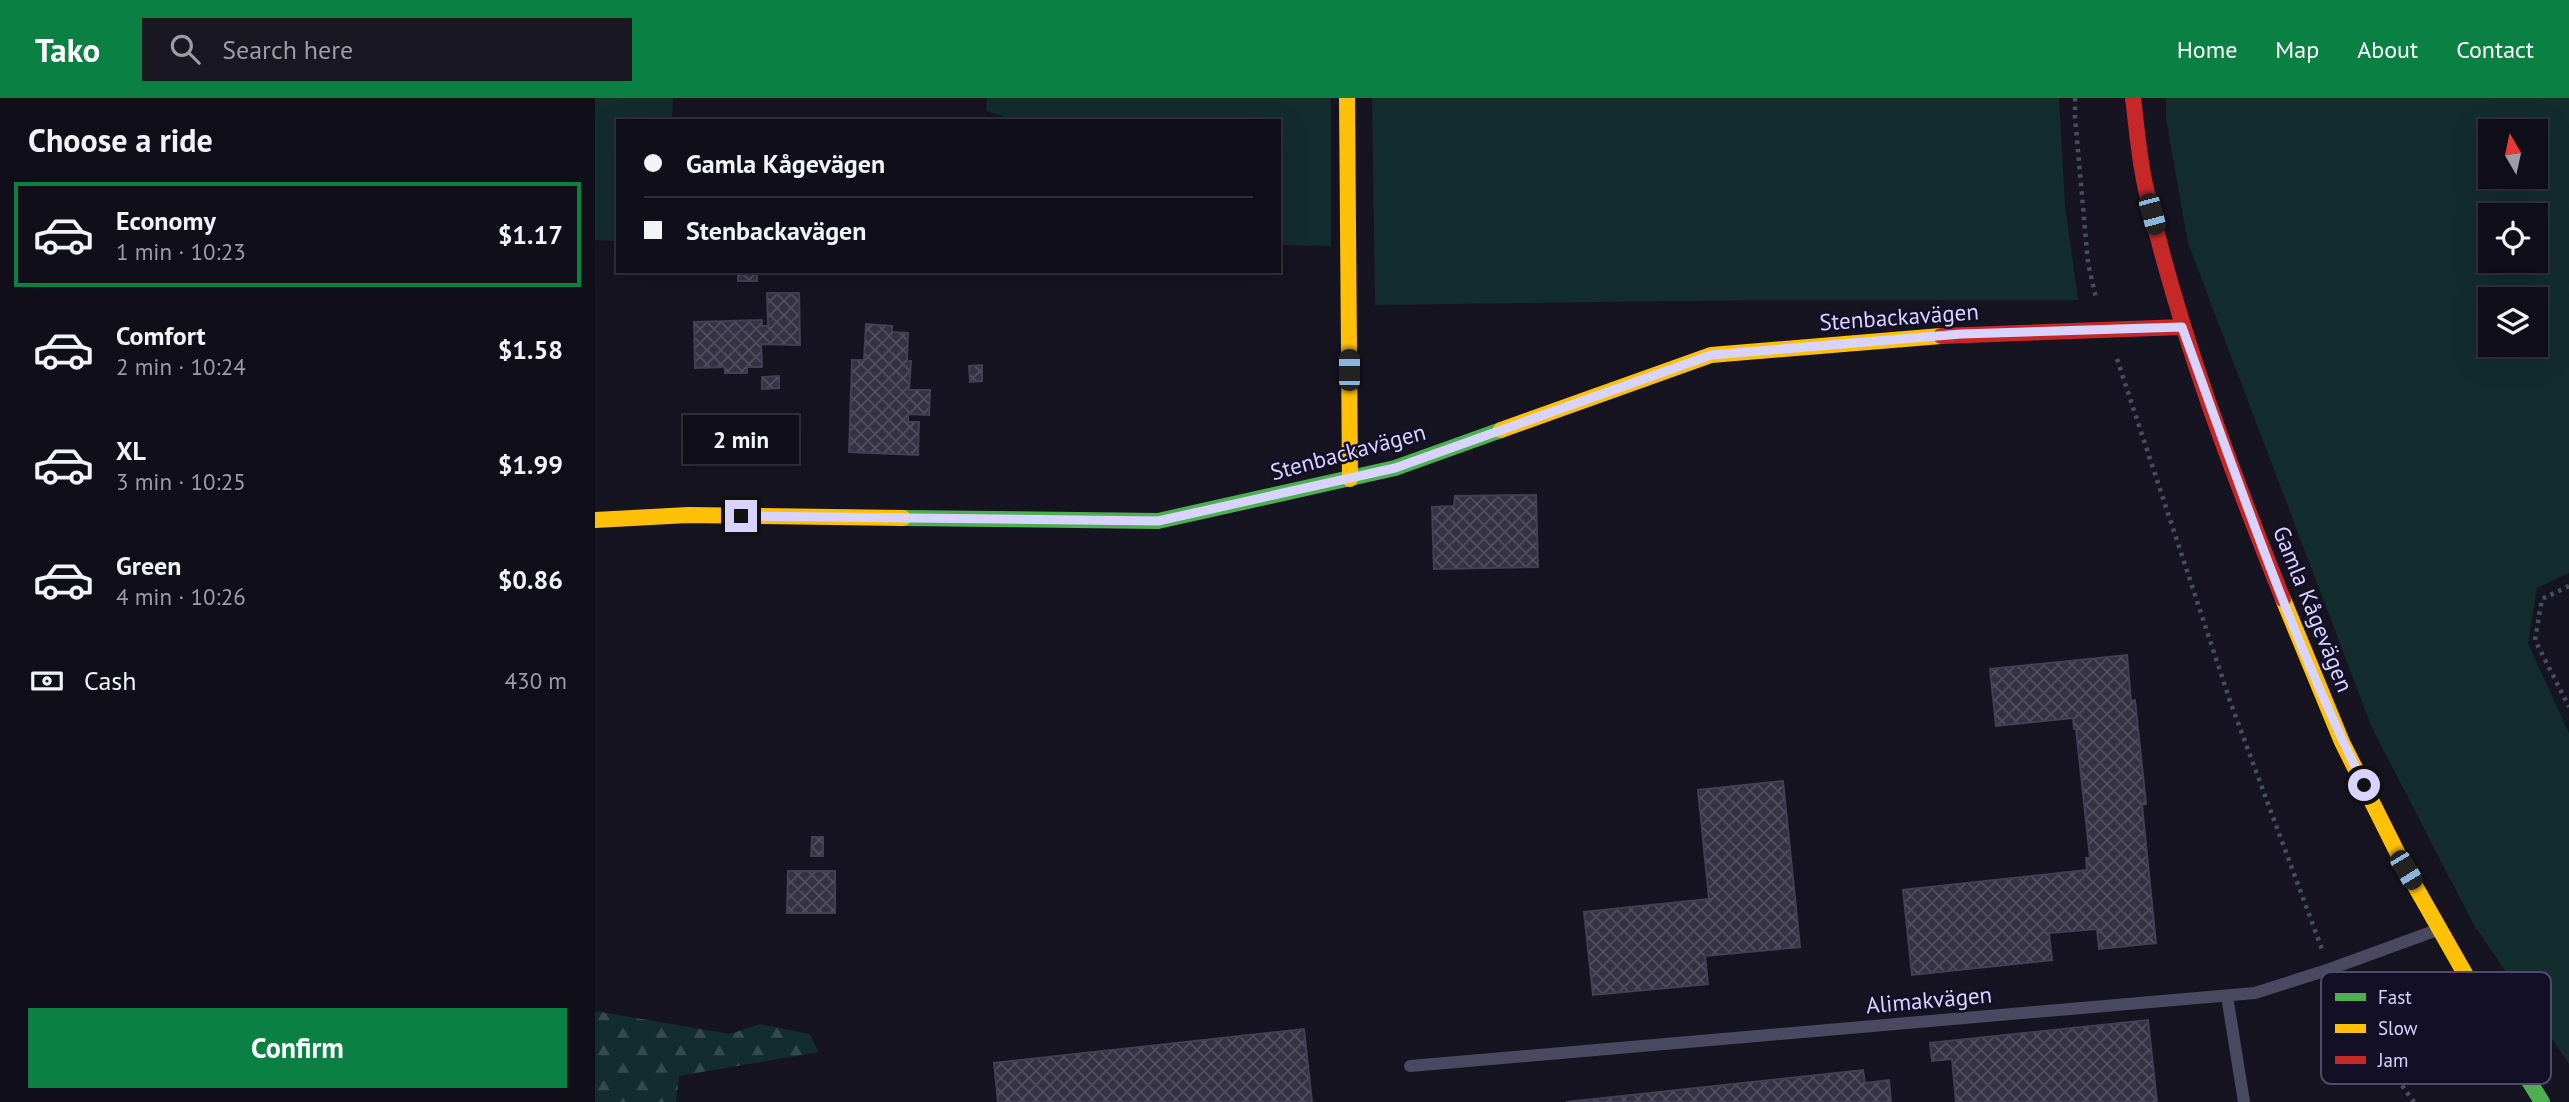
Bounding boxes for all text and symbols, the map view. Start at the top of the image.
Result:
search box [142,18,632,81]
text: Tako [35,28,100,71]
icon: search [166,30,204,68]
text: Search here [222,33,353,66]
text: Home [2177,34,2237,65]
text: Map [2275,34,2319,65]
text: About [2357,34,2418,65]
text: Contact [2456,34,2534,65]
text: Choose a ride [28,119,213,161]
north arrow [2478,119,2548,189]
map controls [2478,119,2548,357]
text: Gamla Kågevägen [686,147,885,180]
car [2137,191,2168,237]
icon: car [32,203,95,266]
button: locate [2478,203,2548,273]
text: Economy [116,204,216,237]
text: Stenbackavägen [686,214,866,247]
text: $1.17 [498,218,563,251]
text: 1 min · 10:23 [116,237,246,266]
button: layers [2478,287,2548,357]
street label: Stenbackavägen [1818,296,1980,337]
icon: car [32,318,95,381]
text: Comfort [116,319,206,352]
text: $1.58 [498,333,563,366]
car [1339,349,1360,391]
text: 2 min · 10:24 [116,352,246,381]
callout: 2 min [683,414,799,464]
street label: Stenbackavägen [1267,417,1429,486]
text: 2 min [713,425,769,454]
icon: car [32,433,95,496]
text: XL [116,434,146,467]
text: $1.99 [498,448,563,481]
text: 3 min · 10:25 [116,467,246,496]
route end [725,500,757,532]
street label: Gamla Kågevägen [2267,522,2360,696]
icon: car [32,548,95,611]
text: Green [116,549,181,582]
text: $0.86 [498,563,563,596]
text: 4 min · 10:26 [116,582,246,611]
icon: cash [28,662,66,700]
text: Cash [84,664,136,697]
text: 430 m [505,666,567,695]
route start [2348,769,2380,801]
car [2387,847,2426,893]
legend [2321,972,2551,1084]
street label: Alimakvägen [1865,980,1993,1019]
text: Fast [2378,985,2412,1009]
button: Confirm [28,1008,567,1088]
text: Slow [2378,1016,2418,1040]
text: Jam [2377,1048,2408,1072]

